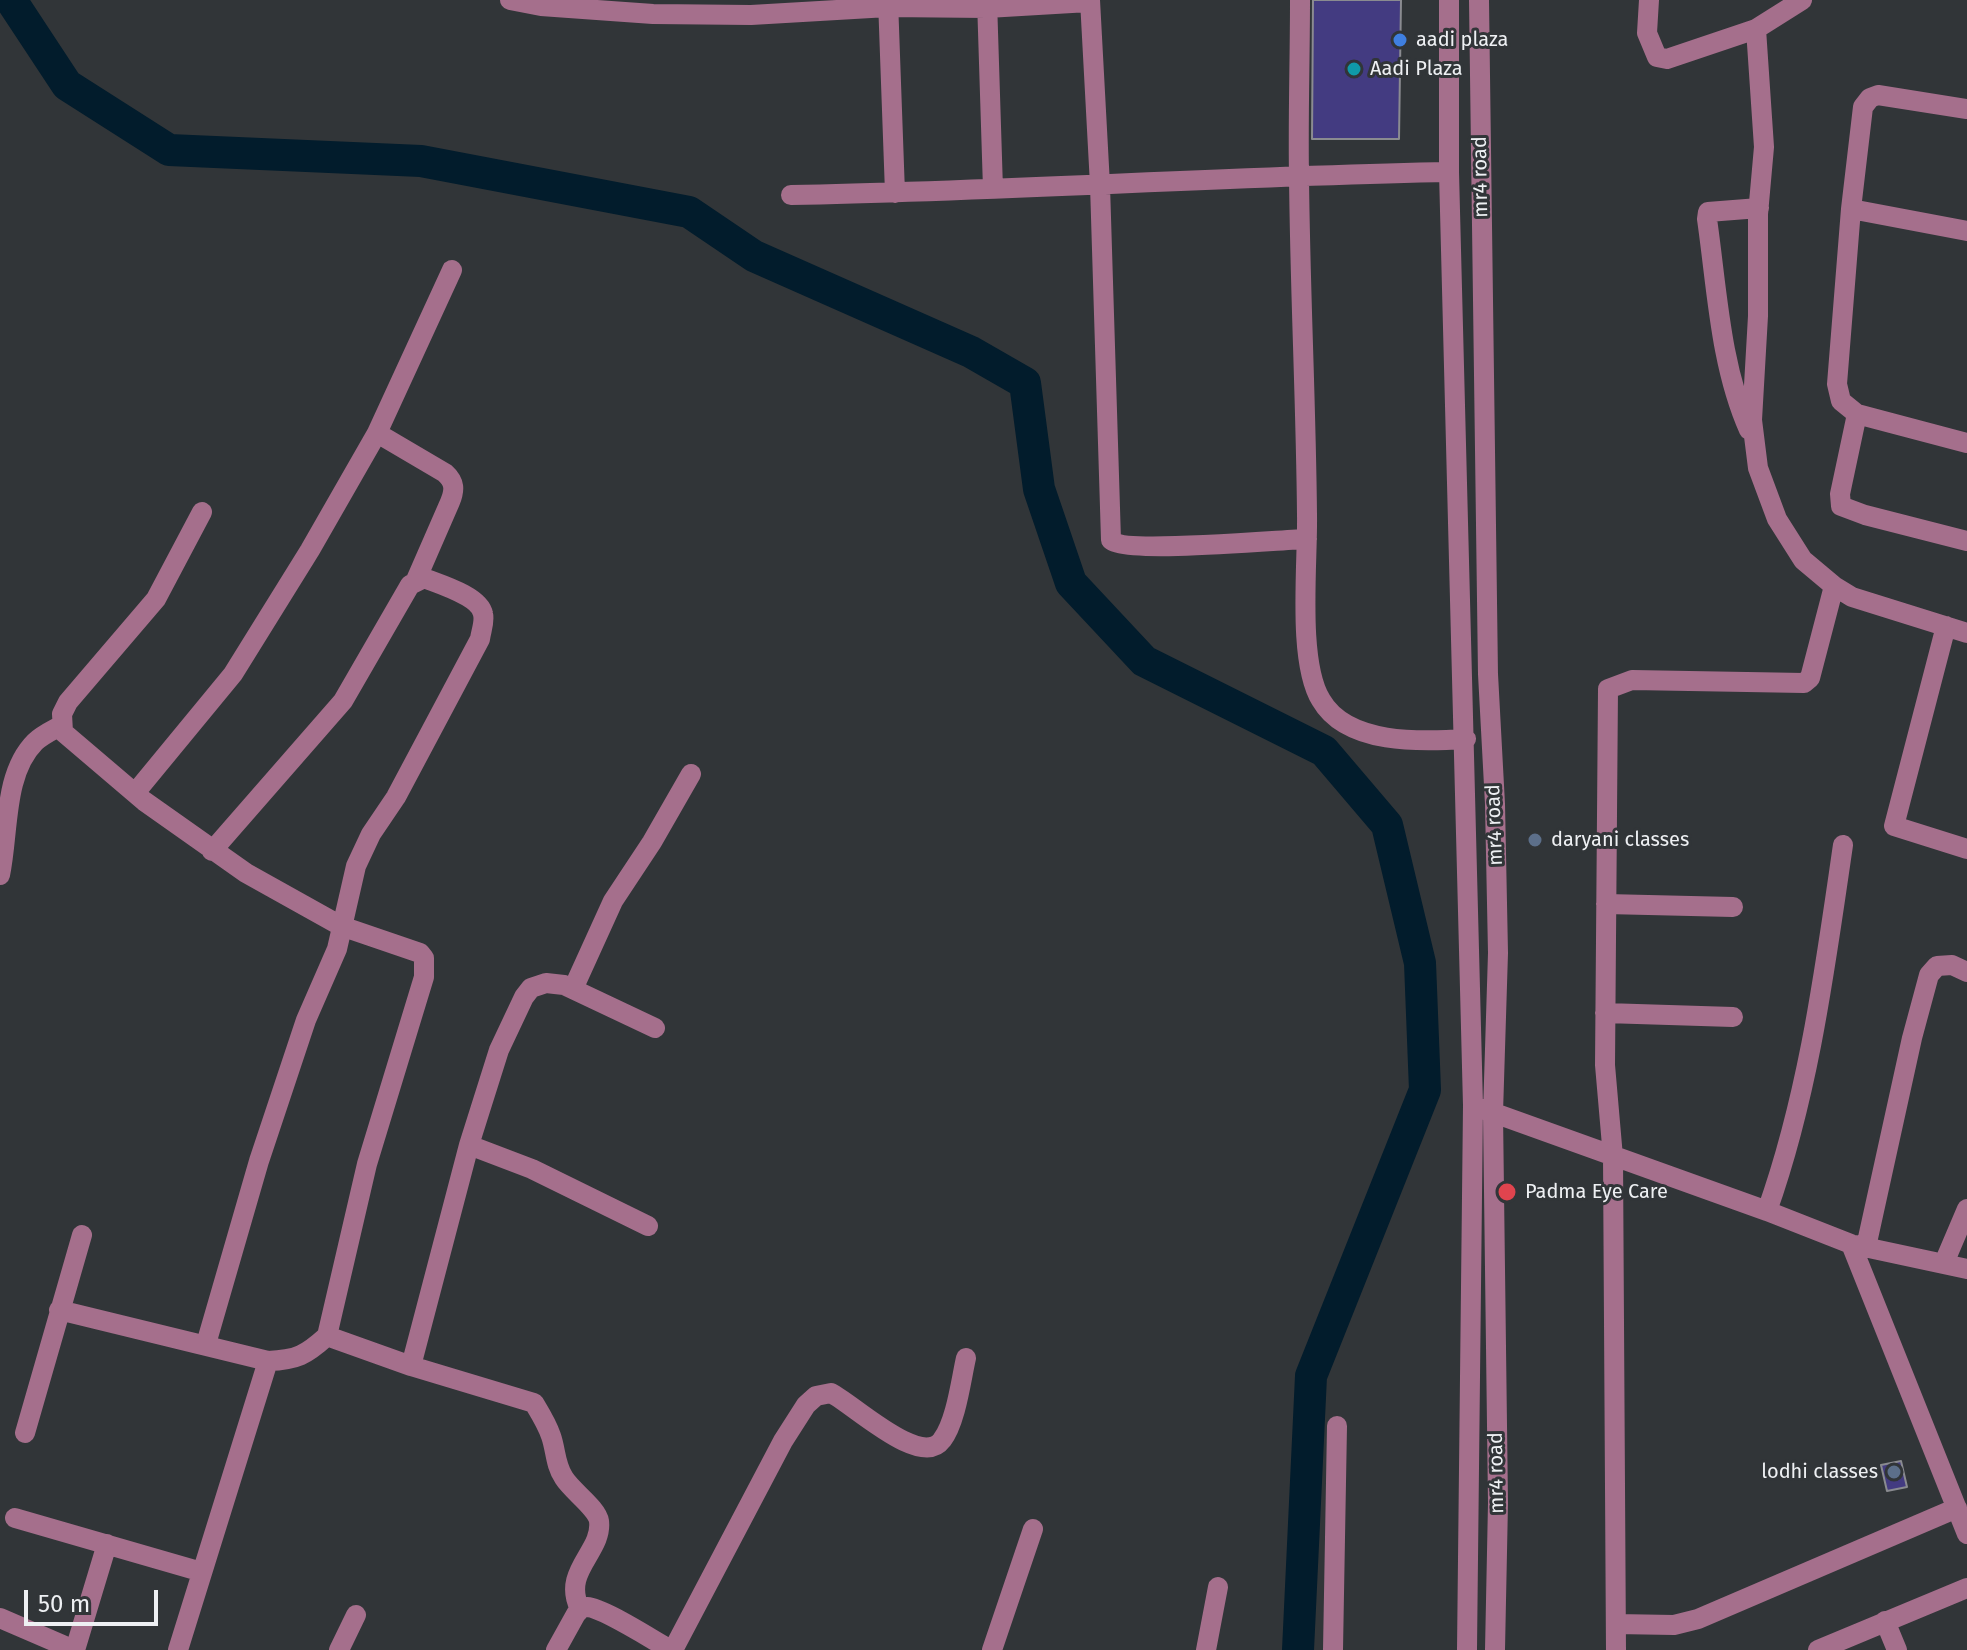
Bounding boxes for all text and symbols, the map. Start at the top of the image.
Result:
place label: aadi plaza [1416,28,1508,52]
marker: aadi plaza [1391,31,1409,49]
place label: Aadi Plaza [1370,57,1463,81]
marker: Aadi Plaza [1345,60,1363,78]
street label: mr4 road [1468,136,1494,218]
street label: mr4 road [1482,784,1508,866]
place label: daryani classes [1551,828,1689,852]
marker: daryani classes [1526,831,1544,849]
place label: Padma Eye Care [1525,1180,1668,1204]
marker: Padma Eye Care [1496,1181,1518,1203]
street label: mr4 road [1484,1432,1510,1514]
place label: lodhi classes [1761,1460,1878,1484]
marker: lodhi classes [1885,1463,1903,1481]
scale bar [28,1574,162,1624]
text: 50 m [38,1590,90,1618]

